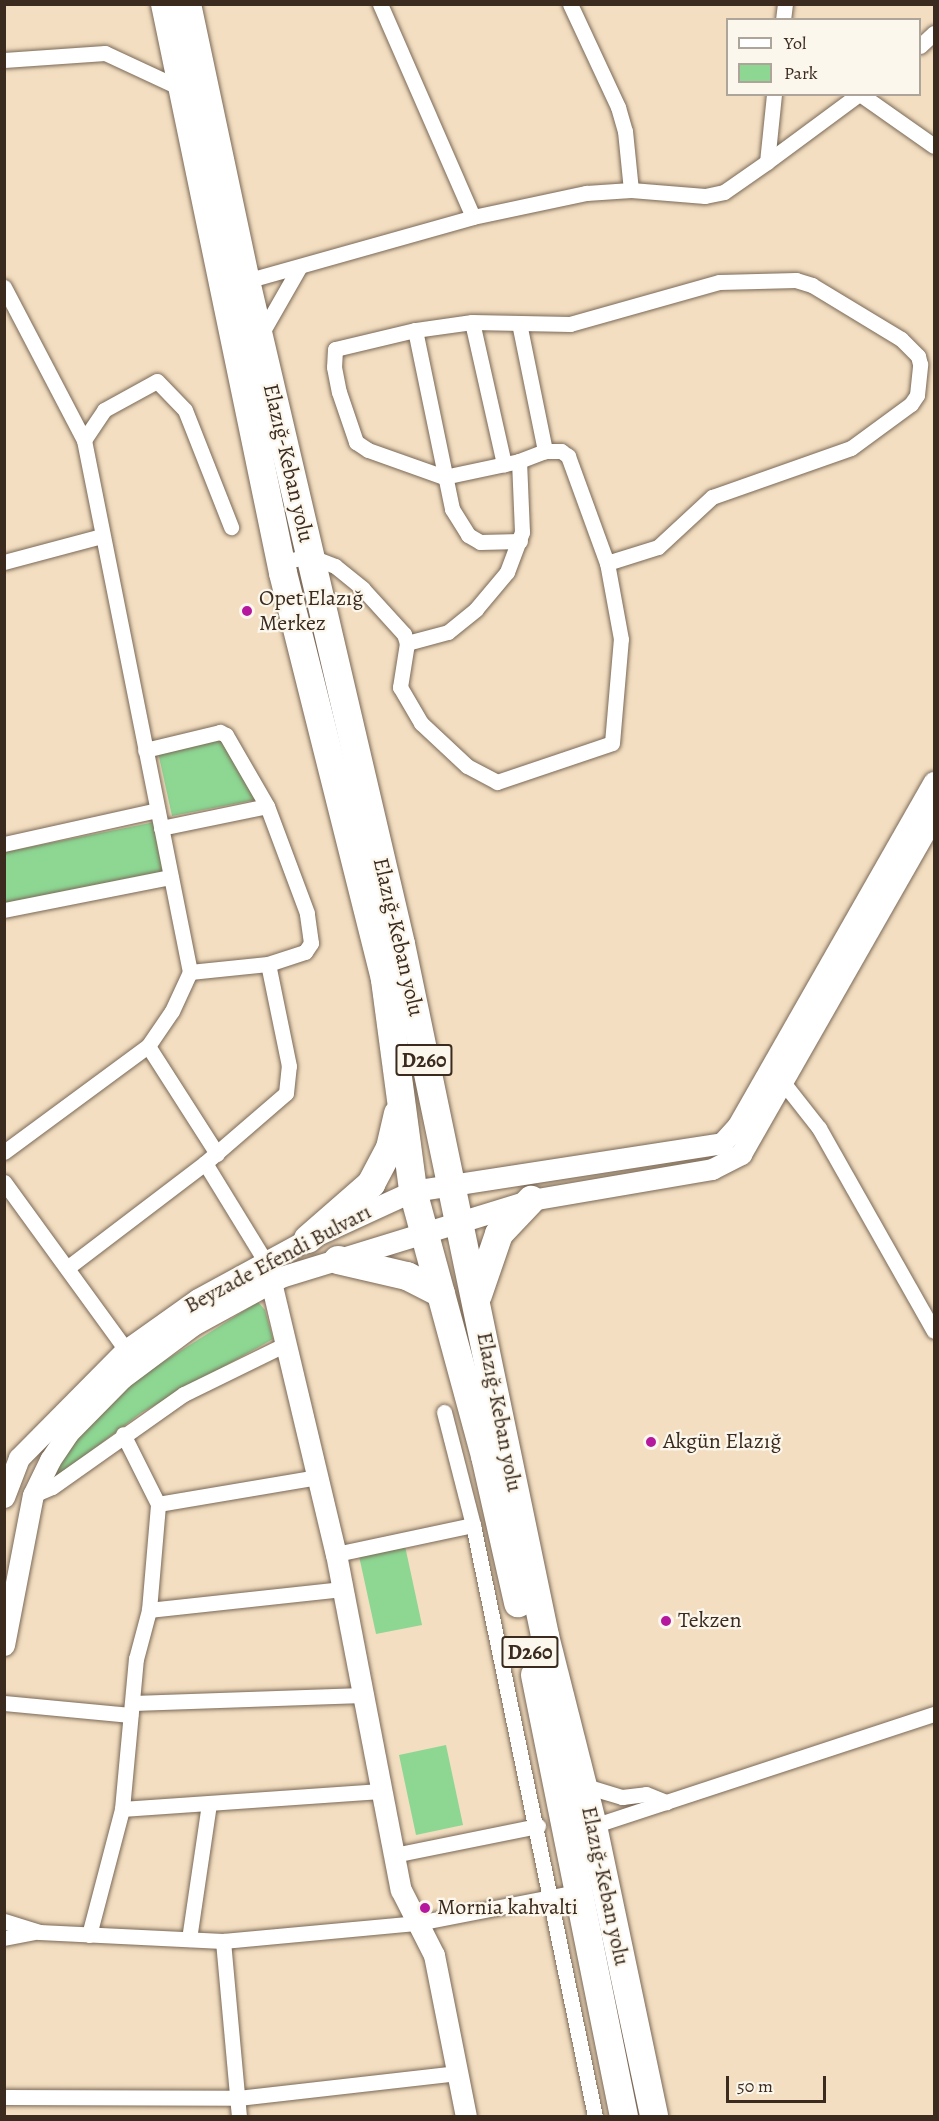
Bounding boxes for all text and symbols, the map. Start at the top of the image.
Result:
legend [726,18,921,96]
text: Yol [784,31,806,55]
text: Park [784,61,818,85]
street label: Elazığ-Keban yolu [257,381,319,545]
place label: Opet Elazığ Merkez [259,585,363,636]
marker: Opet Elazığ Merkez [240,604,254,618]
street label: Elazığ-Keban yolu [367,855,429,1019]
road number: D260 [394,1042,454,1078]
street label: Beyzade Efendi Bulvarı [180,1199,376,1319]
street label: Elazığ-Keban yolu [471,1330,527,1494]
place label: Akgün Elazığ [663,1429,781,1455]
marker: Akgün Elazığ [644,1435,658,1449]
place label: Tekzen [678,1608,742,1634]
marker: Tekzen [659,1614,673,1628]
road number: D260 [500,1634,560,1670]
street label: Elazığ-Keban yolu [575,1804,635,1968]
place label: Mornia kahvalti [437,1895,578,1921]
marker: Mornia kahvalti [418,1901,432,1915]
scale bar [729,2064,830,2102]
text: 50 m [737,2074,773,2098]

